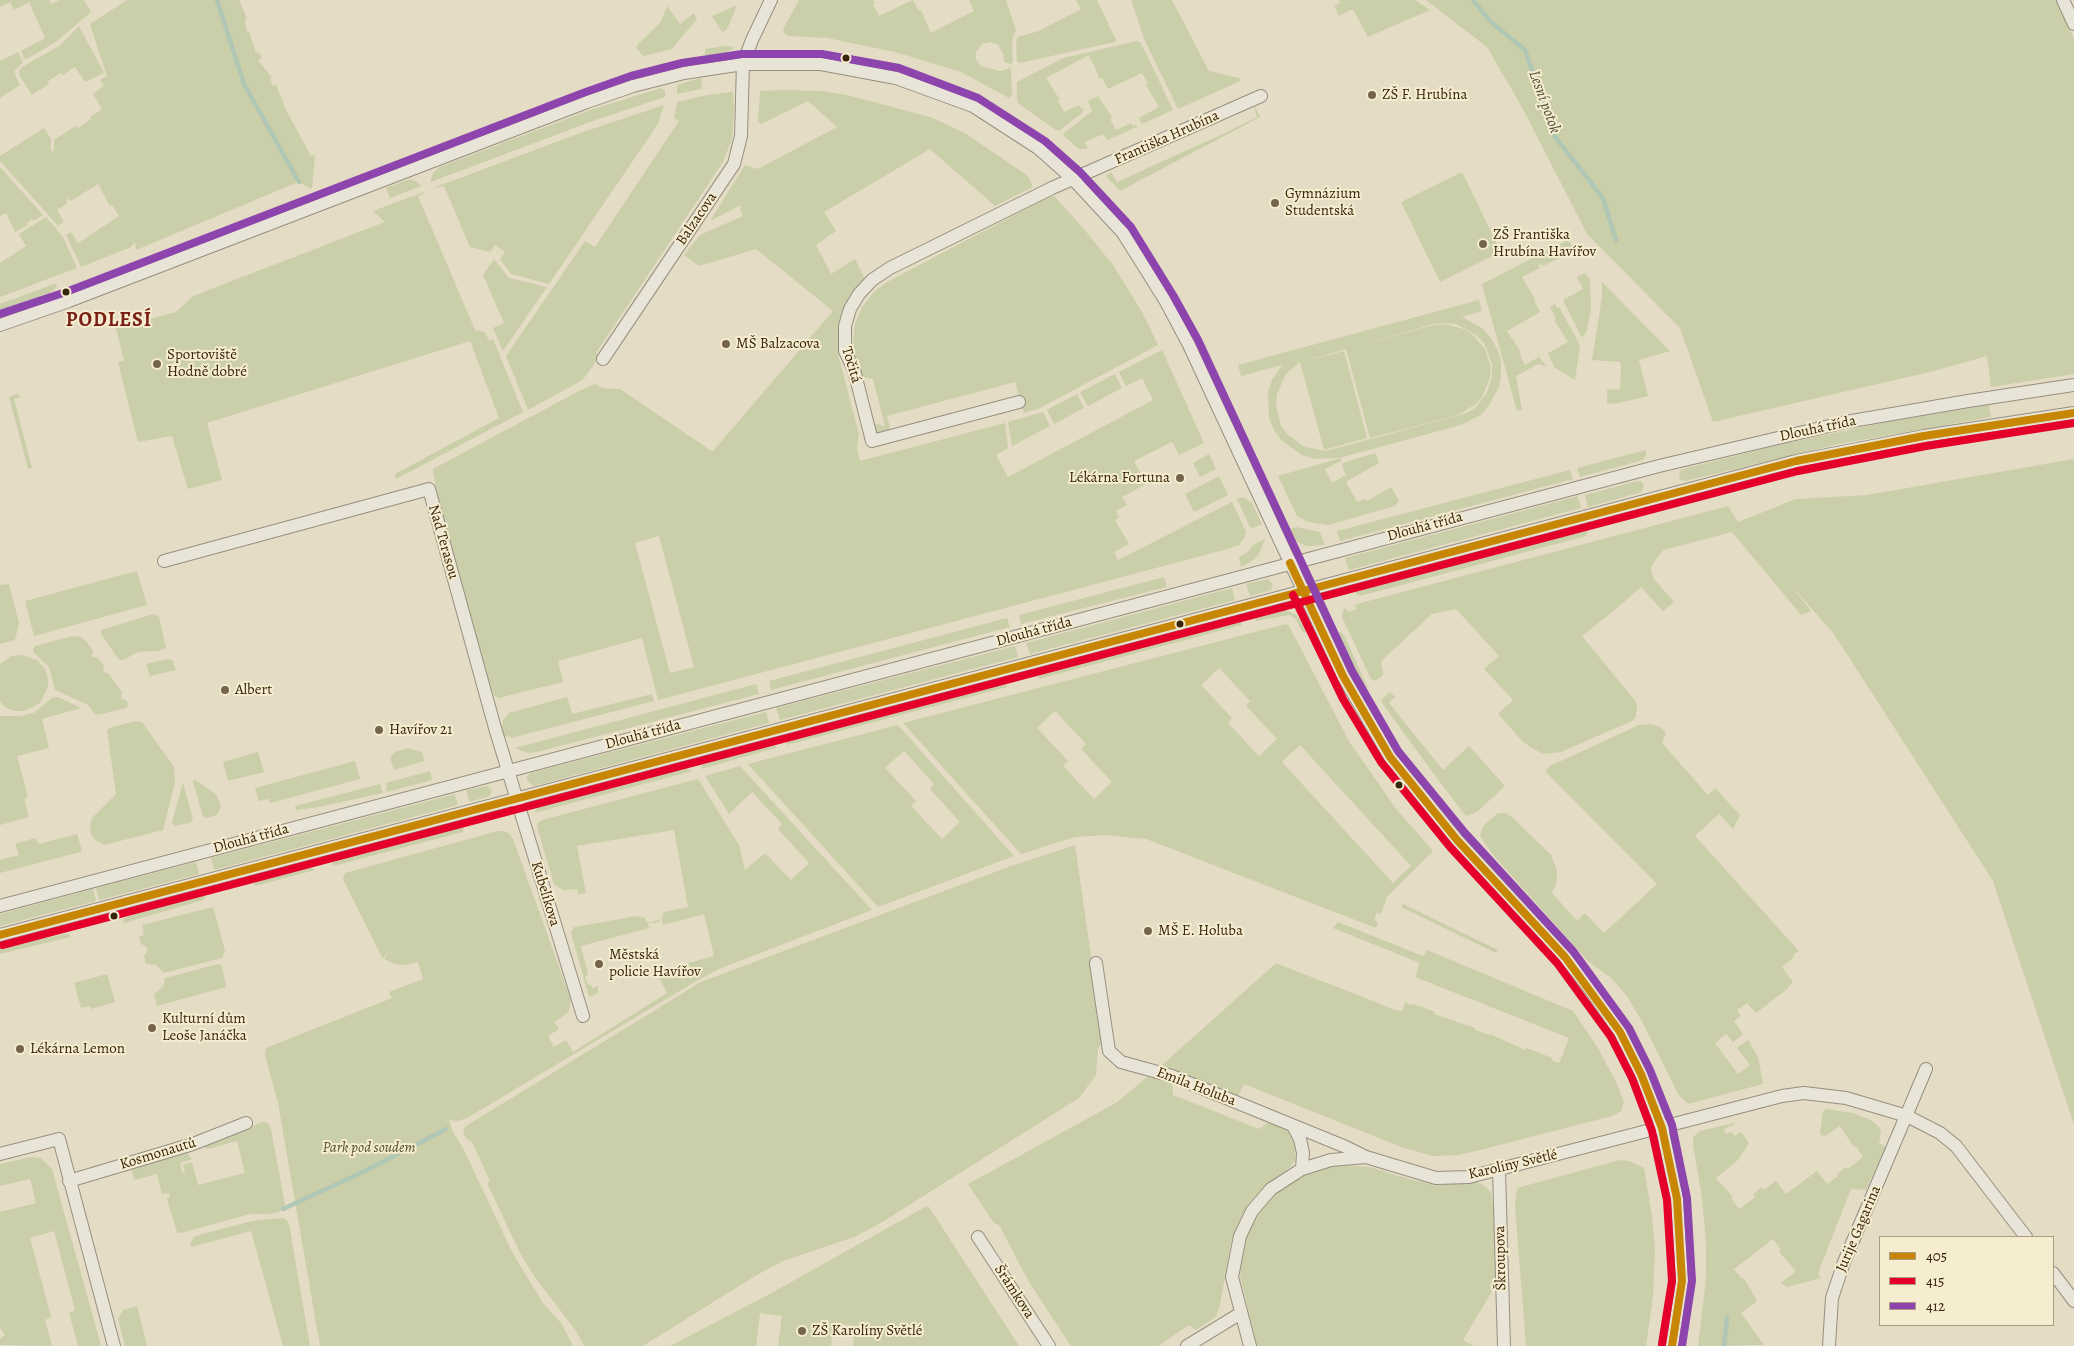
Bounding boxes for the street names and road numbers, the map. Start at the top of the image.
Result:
street label: Františka Hrubína [1112,107,1222,169]
street label: Balzacova [673,189,721,249]
street label: Točitá [837,345,865,385]
street label: Dlouhá třída [1778,412,1858,446]
street label: Nad Terasou [424,503,462,581]
street label: Dlouhá třída [1385,508,1465,546]
street label: Dlouhá třída [994,613,1074,651]
street label: Dlouhá třída [603,716,683,754]
street label: Dlouhá třída [211,820,291,858]
street label: Kubelíkova [527,859,563,929]
street label: Emila Holuba [1154,1064,1238,1110]
street label: Kosmonautů [118,1134,198,1174]
street label: Karolíny Světlé [1467,1146,1559,1184]
street label: Jurije Gagarina [1833,1183,1885,1275]
street label: Škroupova [1491,1225,1511,1291]
street label: Šrámkova [990,1262,1038,1322]

